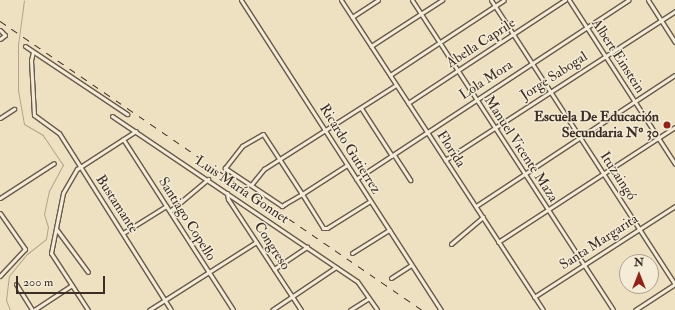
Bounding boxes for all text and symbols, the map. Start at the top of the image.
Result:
street label: Abella Caprile [443,14,519,72]
street label: Albert Einstein [588,16,648,96]
street label: Jorge Sabogal [517,48,591,104]
street label: Lola Mora [456,57,516,103]
street label: Manuel Vicente Maza [480,93,562,205]
street label: Ricardo Gutierrez [316,101,384,197]
place label: Escuela De Educación Secundaria Nº 30 [534,109,659,142]
marker: Escuela De Educación Secundaria Nº 30 [662,120,672,130]
street label: Florida [433,127,469,171]
street label: Ituzaingó [596,149,640,203]
street label: Luis María Gonnet [192,153,292,227]
street label: Bustamante [92,172,142,236]
street label: Santiago Copello [155,174,219,264]
street label: Santa Margarita [557,210,641,274]
street label: Congreso [250,219,294,273]
north arrow [619,254,659,294]
text: N [634,256,644,269]
scale bar [18,268,107,294]
text: 200 m [23,275,53,290]

